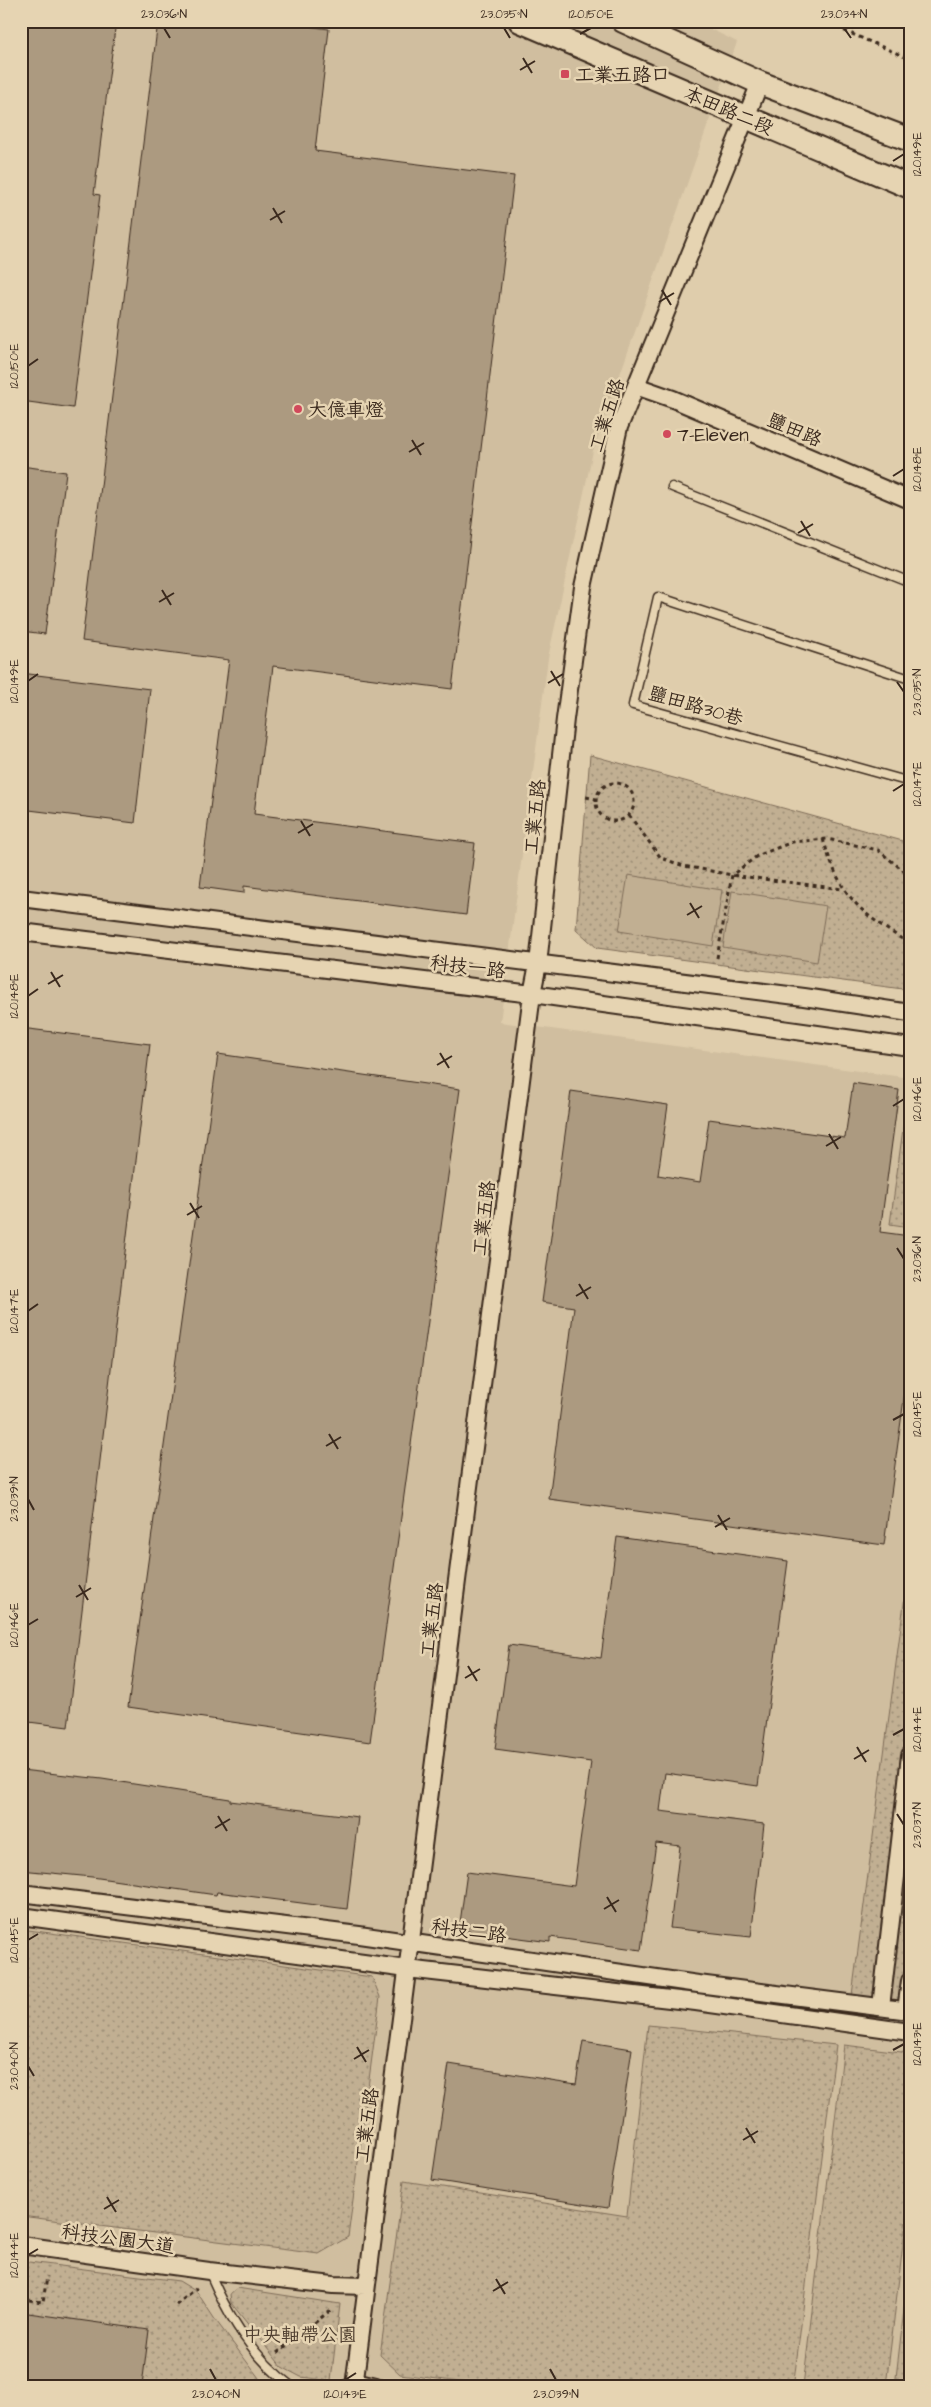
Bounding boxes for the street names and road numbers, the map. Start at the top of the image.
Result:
street label: 本田路二段 [679,80,777,142]
street label: 工業五路 [583,375,632,456]
street label: 鹽田路 [763,407,826,454]
street label: 鹽田路30巷 [645,680,746,733]
street label: 工業五路 [518,778,553,856]
street label: 科技一路 [428,949,507,986]
street label: 工業五路 [466,1179,503,1258]
street label: 工業五路 [414,1581,451,1660]
street label: 科技二路 [429,1913,508,1950]
street label: 工業五路 [349,2086,386,2165]
street label: 科技公園大道 [59,2218,176,2261]

